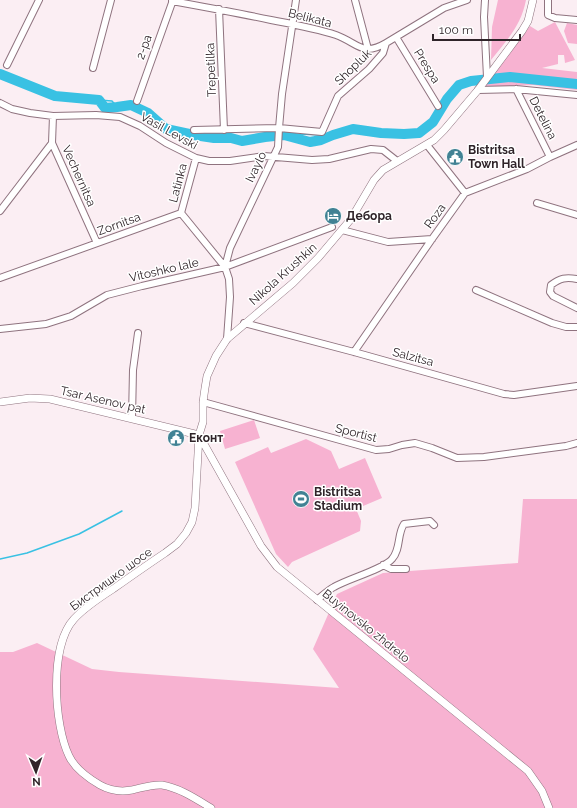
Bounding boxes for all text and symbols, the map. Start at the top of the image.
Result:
street label: Belikata [287,6,333,30]
scale bar [433,16,520,42]
text: 100 m [439,23,473,37]
street label: 2-ра [133,33,155,61]
street label: Trepetilka [203,43,219,97]
street label: Shopluk [332,46,375,88]
street label: Prespa [411,46,443,86]
street label: Detelina [526,94,560,142]
street label: Vasil Levski [138,110,200,152]
street label: Vechernitsa [59,143,99,209]
place label: Bistritsa Town Hall [468,143,525,171]
public building icon: Bistritsa Town Hall [445,147,465,167]
street label: Ivaylo [243,149,269,185]
street label: Latinka [166,162,190,204]
street label: Roza [421,201,449,231]
hotel icon: Дебора [323,206,343,226]
place label: Дебора [346,209,392,223]
street label: Zornitsa [96,210,142,238]
street label: Nikola Krushkin [246,240,320,308]
street label: Vitoshko lale [128,255,200,285]
street label: Salzitsa [391,345,435,369]
street label: Tsar Asenov pat [59,383,147,417]
street label: Sportist [334,421,378,445]
public building icon: Еконт [166,428,186,448]
place label: Еконт [189,431,223,445]
place label: Bistritsa Stadium [314,485,362,513]
sports icon: Bistritsa Stadium [291,489,311,509]
street label: Бистришко шосе [67,545,155,613]
street label: Buyinovsko zhdrelo [320,586,412,666]
north arrow [16,752,56,792]
text: N [32,775,41,788]

